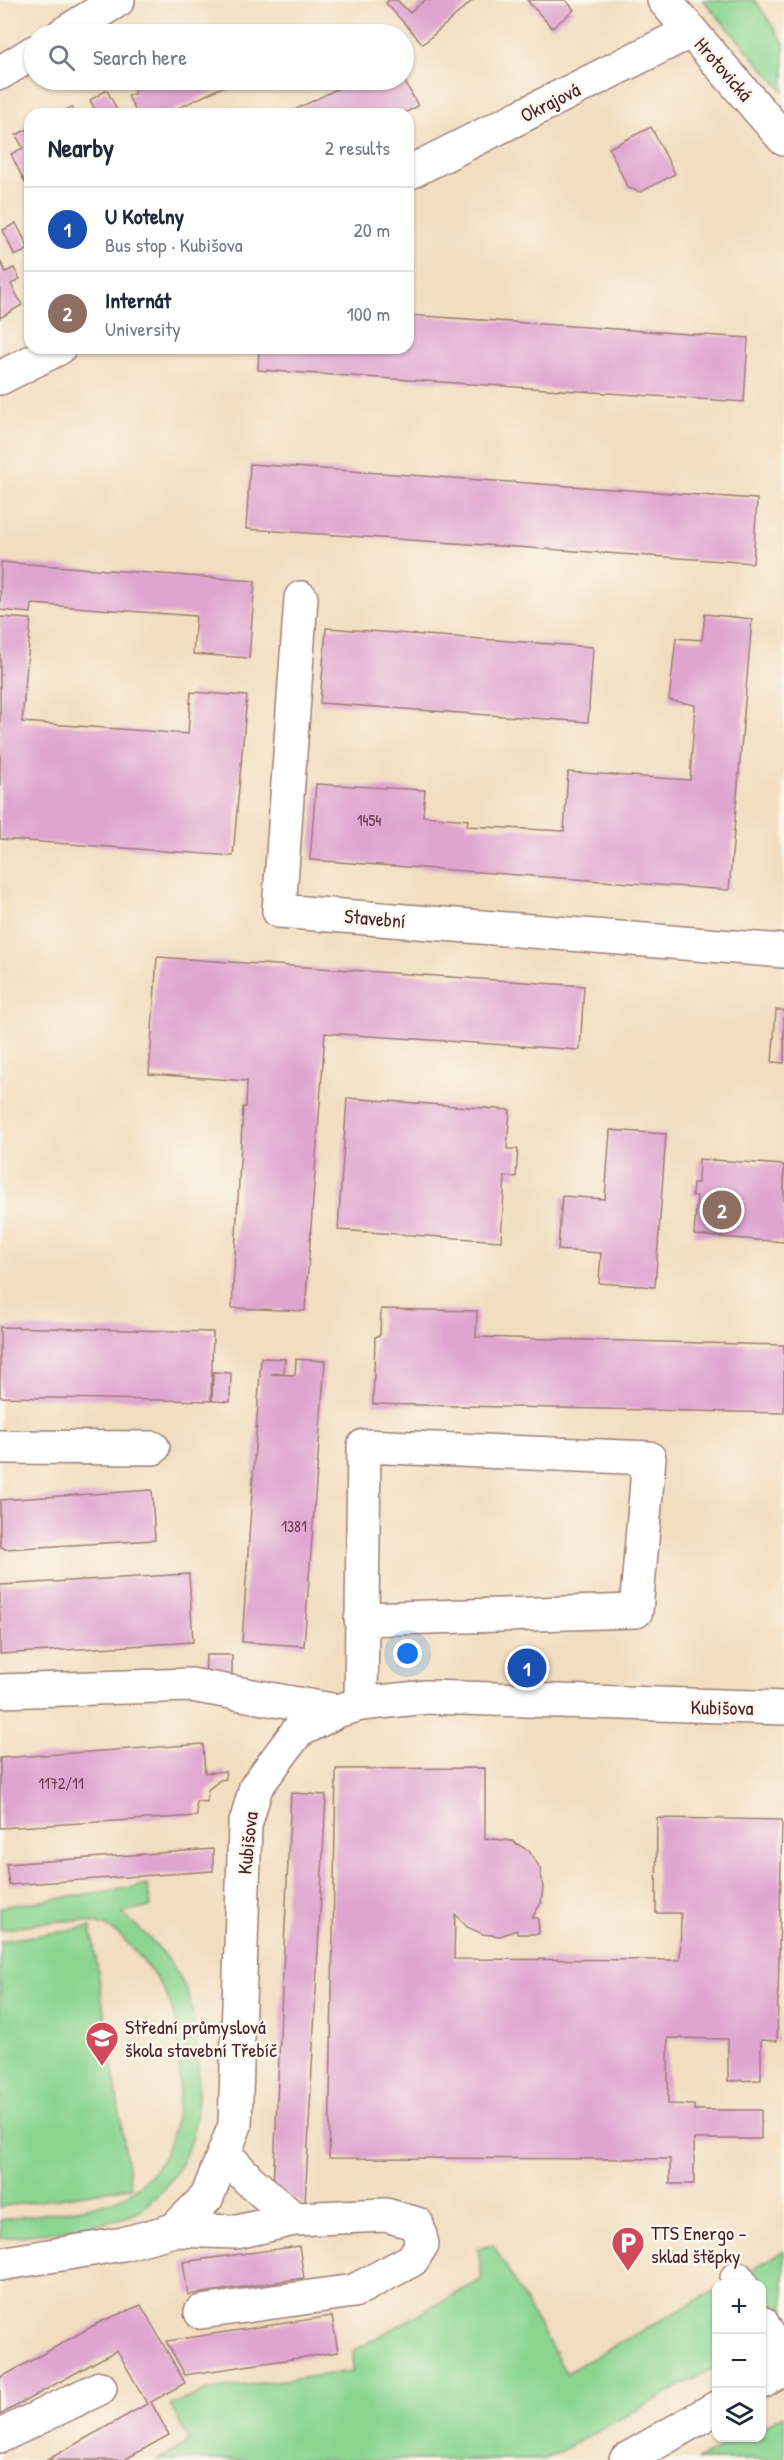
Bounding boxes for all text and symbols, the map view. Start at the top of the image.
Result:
search box [24,24,414,90]
street label: Hrotovická [689,31,759,107]
icon: search [45,41,78,74]
text: Search here [93,42,187,72]
street label: Okrajová [516,75,585,128]
text: Nearby [48,130,114,165]
text: 2 results [325,134,390,161]
text: U Kotelny [105,201,184,231]
text: 1 [64,216,71,243]
text: 20 m [353,216,390,243]
text: Bus stop · Kubišova [105,231,243,258]
text: Internát [105,285,171,315]
text: 2 [63,300,72,327]
text: 100 m [347,300,390,327]
text: University [105,315,181,342]
house number: 1454 [357,809,381,831]
street label: Stavební [343,902,407,934]
pin: 2 [702,1188,742,1232]
house number: 1381 [281,1515,307,1537]
your location [393,1639,422,1668]
pin: 1 [508,1646,546,1690]
street label: Kubišova [690,1693,754,1721]
house number: 1172/11 [38,1772,84,1794]
street label: Kubišova [230,1810,264,1876]
place label: Střední průmyslová škola stavební Třebíč [125,2013,277,2063]
school or university icon: Střední průmyslová škola stavební Třebíč [84,2020,120,2067]
place label: TTS Energo - sklad štěpky [651,2219,747,2269]
parking icon: TTS Energo - sklad štěpky [610,2225,646,2272]
map controls [712,2280,766,2442]
button: + [712,2280,766,2334]
button: − [712,2334,766,2388]
button: layers [712,2388,766,2442]

